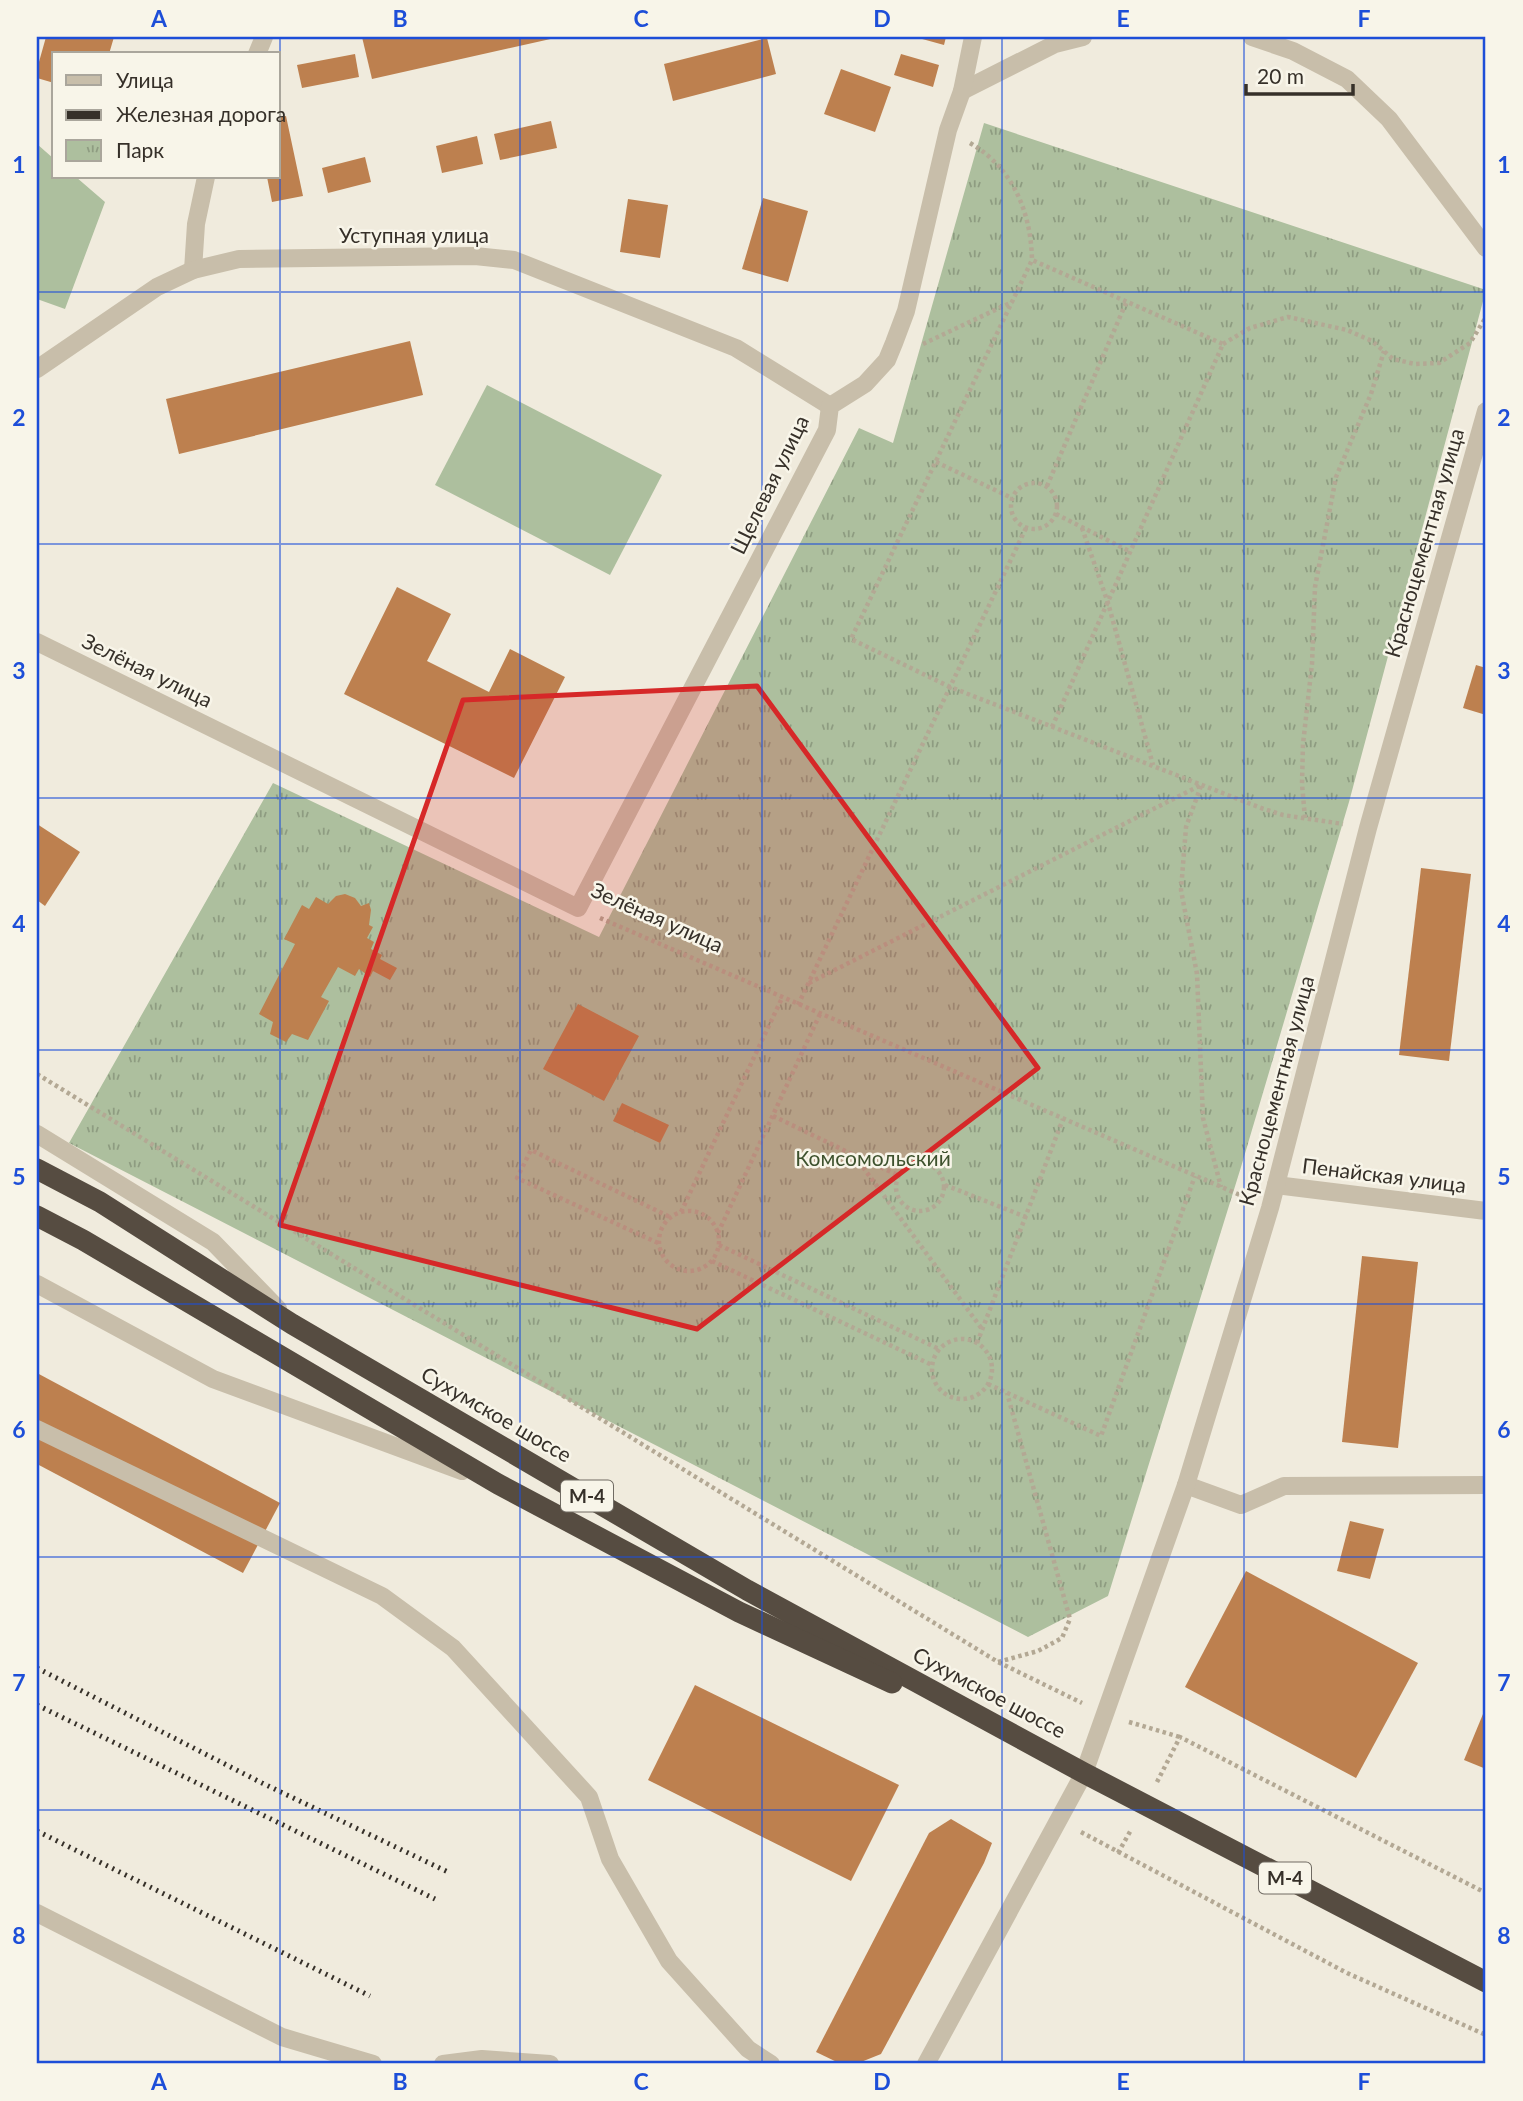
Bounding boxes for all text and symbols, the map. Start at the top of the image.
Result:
text: A [150,4,168,32]
text: B [392,4,408,32]
text: C [633,4,649,32]
text: D [873,4,891,32]
text: E [1116,4,1130,32]
text: F [1357,4,1371,32]
legend [52,52,280,178]
scale bar [1246,52,1353,96]
text: 20 m [1257,63,1304,88]
text: Улица [116,67,174,92]
text: Железная дорога [116,101,286,126]
text: Парк [116,137,164,162]
text: 1 [12,150,26,178]
text: 1 [1497,150,1511,178]
street label: Уступная улица [339,222,489,247]
text: 2 [12,403,26,431]
text: 2 [1497,403,1511,431]
street label: Щелевая улица [724,411,813,558]
street label: Красноцементная улица [1379,425,1468,660]
street label: Зелёная улица [78,627,217,712]
text: 3 [12,656,26,684]
text: 3 [1497,656,1511,684]
street label: Зелёная улица [588,876,727,957]
text: 4 [12,909,26,937]
text: 4 [1497,909,1511,937]
street label: Красноцементная улица [1233,973,1318,1208]
park label: Комсомольский [795,1145,951,1170]
street label: Пенайская улица [1301,1152,1468,1197]
text: 5 [12,1162,26,1190]
text: 5 [1497,1162,1511,1190]
street label: Сухумское шоссе [417,1361,576,1467]
text: 6 [12,1415,26,1443]
text: 6 [1497,1415,1511,1443]
road number: М-4 [561,1480,613,1512]
street label: Сухумское шоссе [909,1641,1070,1742]
text: 7 [12,1668,26,1696]
text: 7 [1497,1668,1511,1696]
road number: М-4 [1259,1862,1311,1894]
text: 8 [12,1921,26,1949]
text: 8 [1497,1921,1511,1949]
text: A [150,2067,168,2095]
text: B [392,2067,408,2095]
text: C [633,2067,649,2095]
text: D [873,2067,891,2095]
text: E [1116,2067,1130,2095]
text: F [1357,2067,1371,2095]

